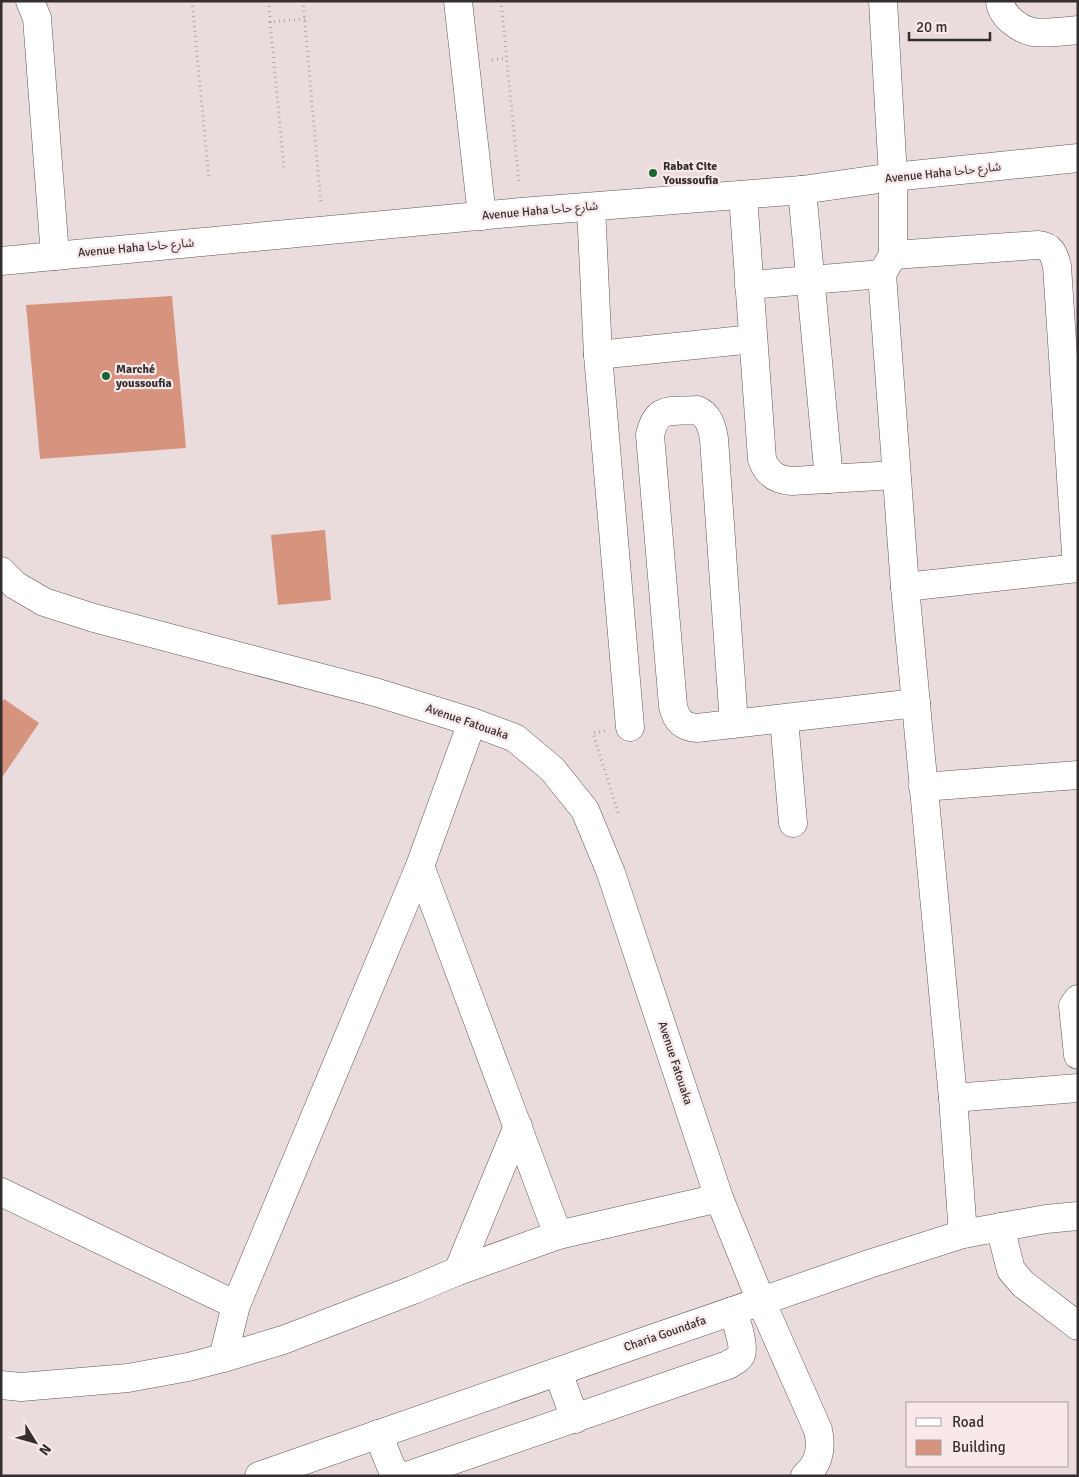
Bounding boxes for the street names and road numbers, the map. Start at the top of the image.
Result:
street label: Avenue Haha شارع حاحا [884,159,1002,188]
street label: Avenue Haha شارع حاحا [481,198,599,225]
street label: Avenue Haha شارع حاحا [77,235,195,262]
street label: Avenue Fatouaka [423,701,511,743]
street label: Avenue Fatouaka [654,1019,696,1107]
street label: Charia Goundafa [622,1313,708,1355]

